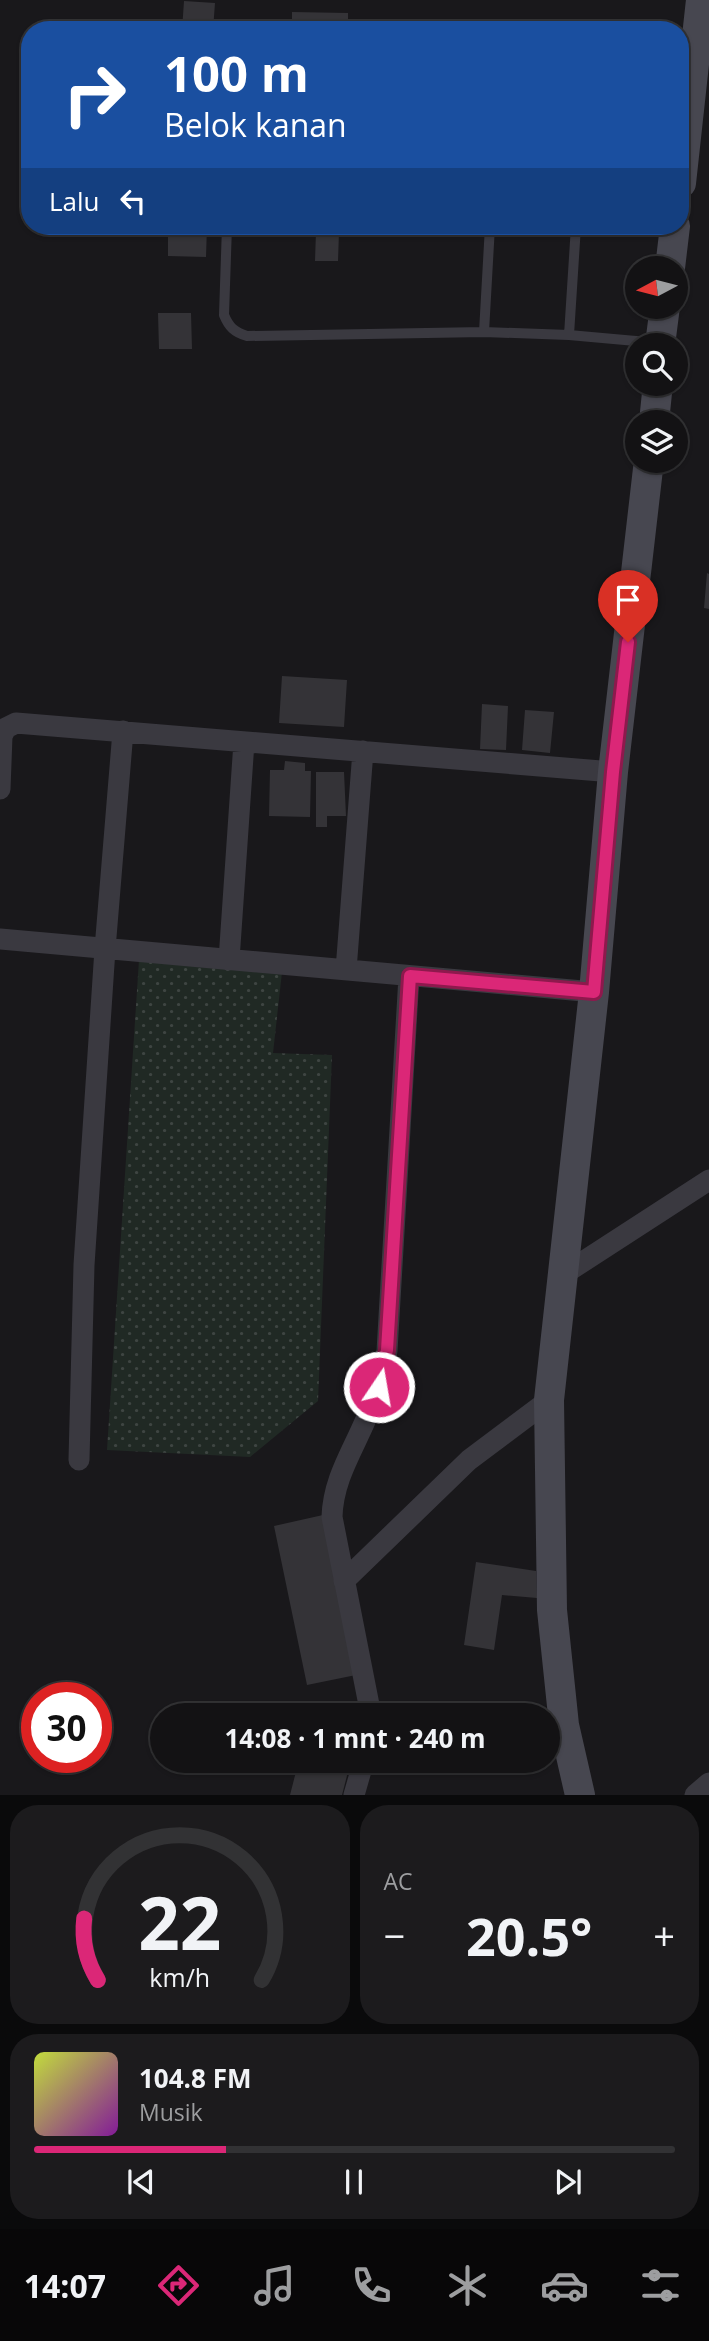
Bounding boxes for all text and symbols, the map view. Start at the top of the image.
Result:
text: 100 m [164,40,309,106]
icon: right [49,49,140,140]
text: Belok kanan [164,103,347,146]
icon: left [114,182,152,220]
text: Lalu [49,183,100,219]
north arrow [625,256,688,318]
map controls [625,256,688,473]
button: search [625,333,688,396]
button: layers [625,410,688,473]
pin [598,570,658,642]
icon: arrive [609,581,647,619]
position arrow [342,1350,416,1424]
speed limit sign: 30 [21,1682,112,1773]
text: 14:08 · 1 mnt · 240 m [224,1720,486,1756]
text: AC [384,1865,413,1897]
text: 22 [138,1873,221,1972]
text: 20.5° [466,1900,592,1971]
text: − [384,1909,405,1961]
text: + [653,1909,675,1961]
text: km/h [149,1960,210,1994]
text: 104.8 FM [139,2060,251,2096]
text: Musik [139,2096,203,2128]
icon: previous [122,2163,160,2201]
icon: pause [335,2163,373,2201]
icon: next [549,2163,587,2201]
icon: directions [154,2261,203,2310]
icon: music [250,2261,299,2310]
icon: phone [347,2261,396,2310]
icon: climate [443,2261,492,2310]
icon: car [540,2261,589,2310]
icon: filters [636,2261,685,2310]
text: 14:07 [24,2264,106,2307]

